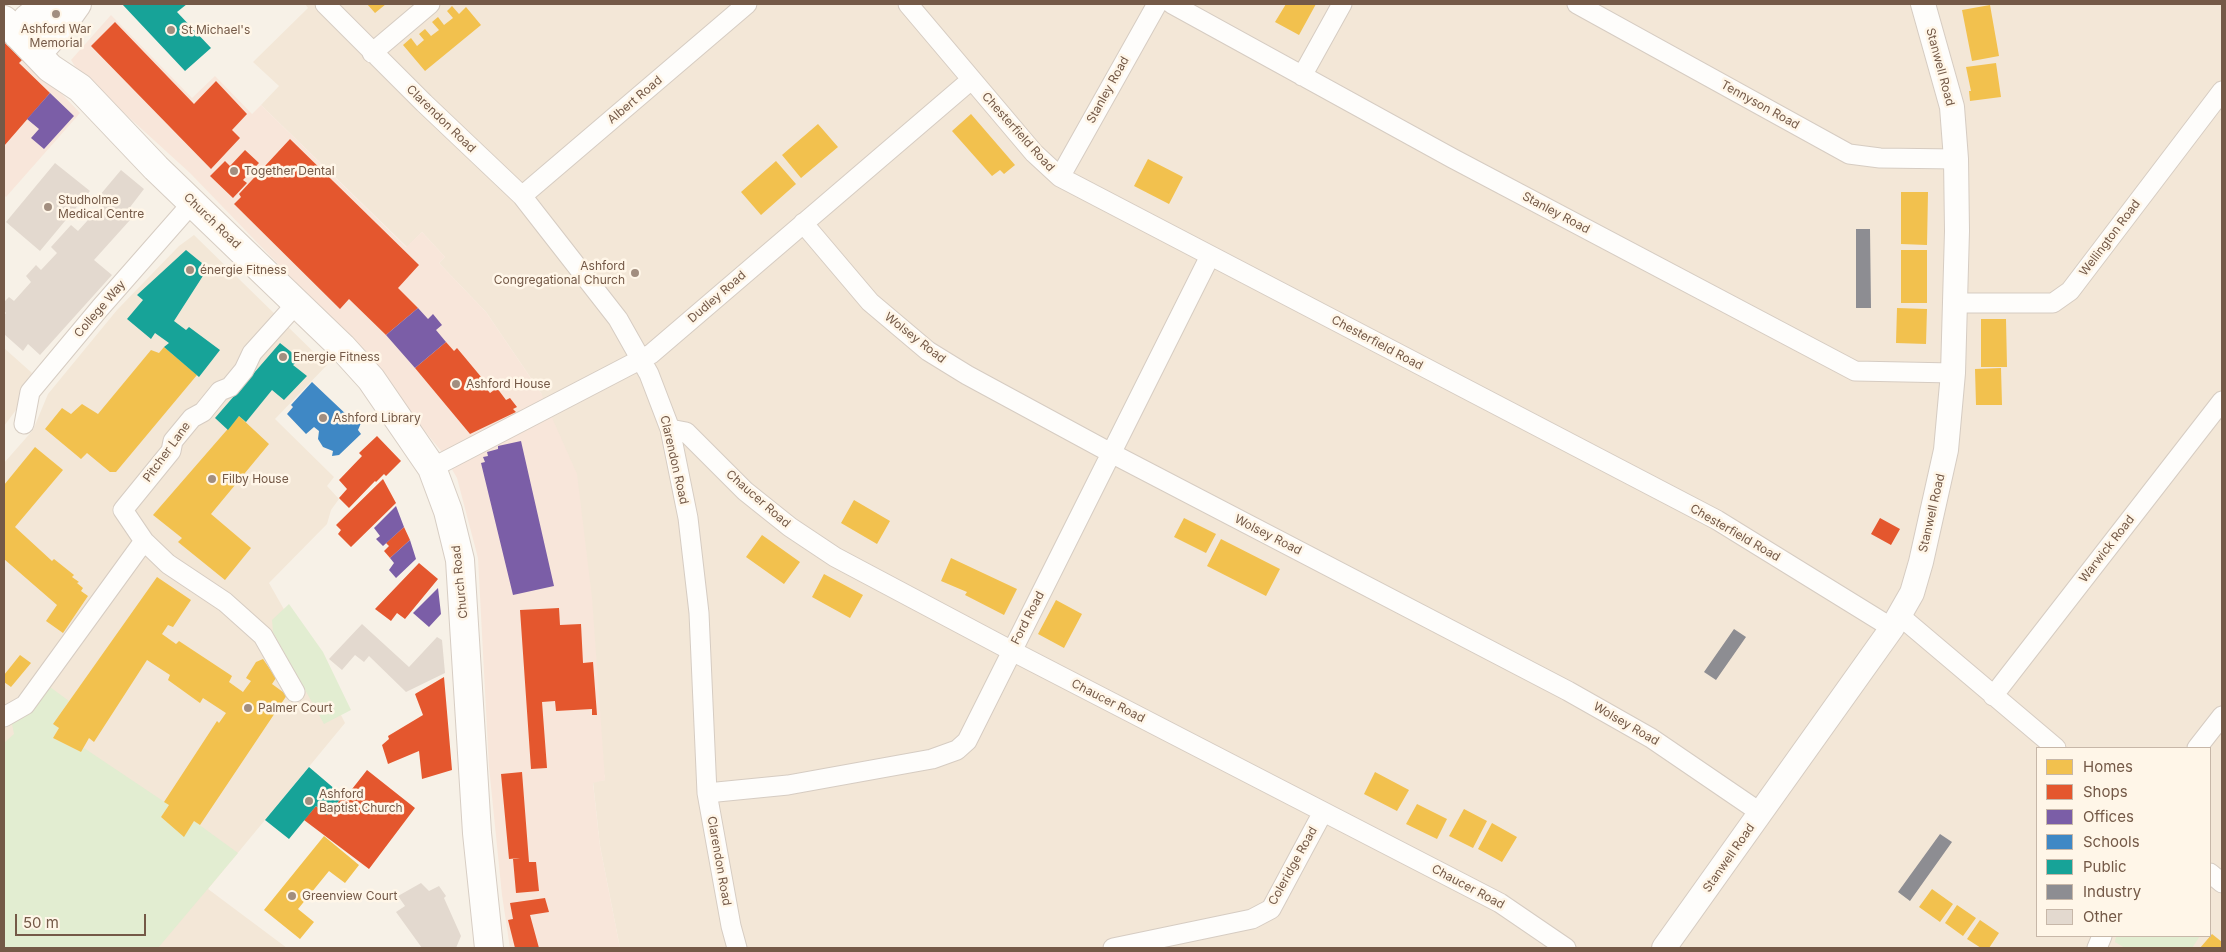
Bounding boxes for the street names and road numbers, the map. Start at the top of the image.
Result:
street label: Stanwell Road [1923,26,1957,108]
street label: Stanley Road [1084,54,1132,126]
street label: Albert Road [605,73,665,127]
street label: Tennyson Road [1718,77,1802,133]
street label: Clarendon Road [403,82,479,156]
street label: Chesterfield Road [979,89,1057,175]
street label: Stanley Road [1520,189,1592,237]
street label: Church Road [181,190,243,252]
street label: Wellington Road [2077,197,2143,279]
street label: Dudley Road [685,268,749,326]
street label: College Way [71,277,129,341]
street label: Wolsey Road [882,310,948,366]
street label: Chesterfield Road [1329,313,1425,373]
street label: Clarendon Road [657,414,691,506]
street label: Pitcher Lane [140,419,194,485]
street label: Chaucer Road [723,467,793,531]
street label: Stanwell Road [1916,472,1948,554]
street label: Chesterfield Road [1687,501,1783,565]
street label: Wolsey Road [1232,512,1304,558]
street label: Warwick Road [2076,513,2138,585]
street label: Church Road [449,545,471,619]
street label: Ford Road [1008,589,1048,647]
street label: Chaucer Road [1069,676,1147,726]
street label: Wolsey Road [1591,699,1661,749]
street label: Clarendon Road [704,815,734,907]
street label: Stanwell Road [1700,821,1758,895]
street label: Coleridge Road [1265,824,1321,908]
street label: Chaucer Road [1429,862,1507,912]

